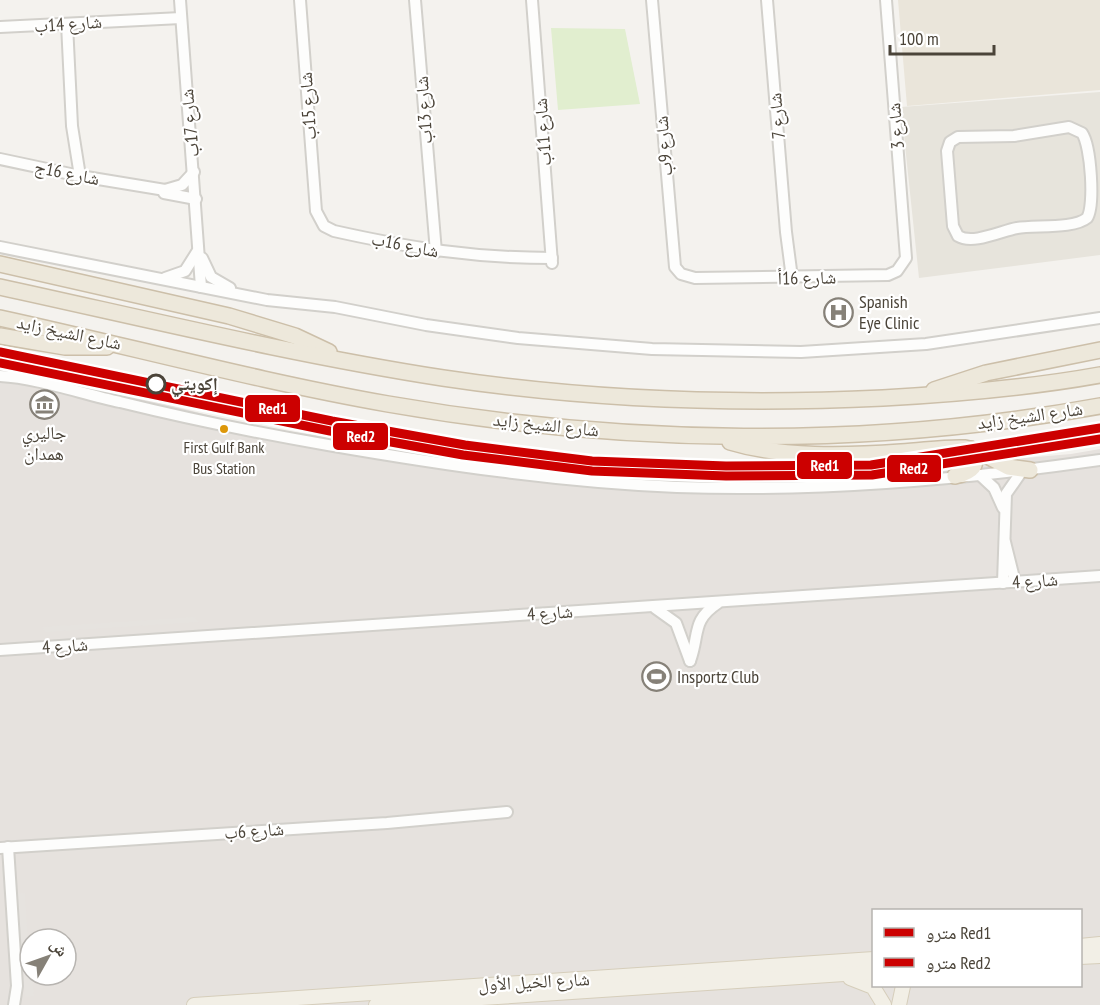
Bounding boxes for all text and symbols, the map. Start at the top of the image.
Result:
street label: شارع 14ب [33,10,103,37]
scale bar [890,18,994,56]
text: 100 m [899,27,939,50]
street label: شارع 15ب [294,71,321,141]
street label: شارع 13ب [410,75,437,145]
street label: شارع 17ب [175,88,204,158]
street label: شارع 7 [763,92,790,140]
street label: شارع 11ب [529,97,556,167]
street label: شارع 3 [882,102,909,150]
street label: شارع 9ب [649,115,678,177]
street label: شارع 16ج [32,155,102,191]
street label: شارع 16ب [369,227,441,262]
street label: شارع 16أ [777,265,836,290]
place label: Spanish Eye Clinic [859,290,920,334]
hospital icon: Spanish Eye Clinic [822,296,854,328]
street label: شارع الشيخ زايد [15,310,123,356]
place label: إكويتي [171,372,218,398]
marker: إكويتي [146,374,166,394]
museum icon: جاليري همدان [28,388,60,420]
line badge: Red1 [244,394,301,423]
street label: شارع الشيخ زايد [976,397,1084,435]
text: Red1 [258,398,288,418]
street label: شارع الشيخ زايد [492,408,600,442]
place label: جاليري همدان [22,421,66,465]
line badge: Red2 [332,422,389,451]
marker: First Gulf Bank Bus Station [218,423,230,435]
text: Red2 [346,426,376,446]
place label: First Gulf Bank Bus Station [184,437,265,478]
line badge: Red1 [796,451,853,480]
line badge: Red2 [886,454,942,483]
text: Red1 [810,455,840,475]
text: Red2 [899,458,929,478]
street label: شارع 4 [1011,567,1059,594]
street label: شارع 4 [526,599,574,626]
street label: شارع 4 [41,632,89,659]
sports icon: Insportz Club [640,661,672,693]
place label: Insportz Club [677,665,759,688]
street label: شارع 6ب [223,817,285,844]
legend [872,909,1082,987]
text: مترو Red1 [926,921,991,944]
north arrow [18,927,78,987]
text: ش [46,934,73,960]
text: مترو Red2 [926,951,991,974]
street label: شارع الخيل الأول [478,967,590,996]

